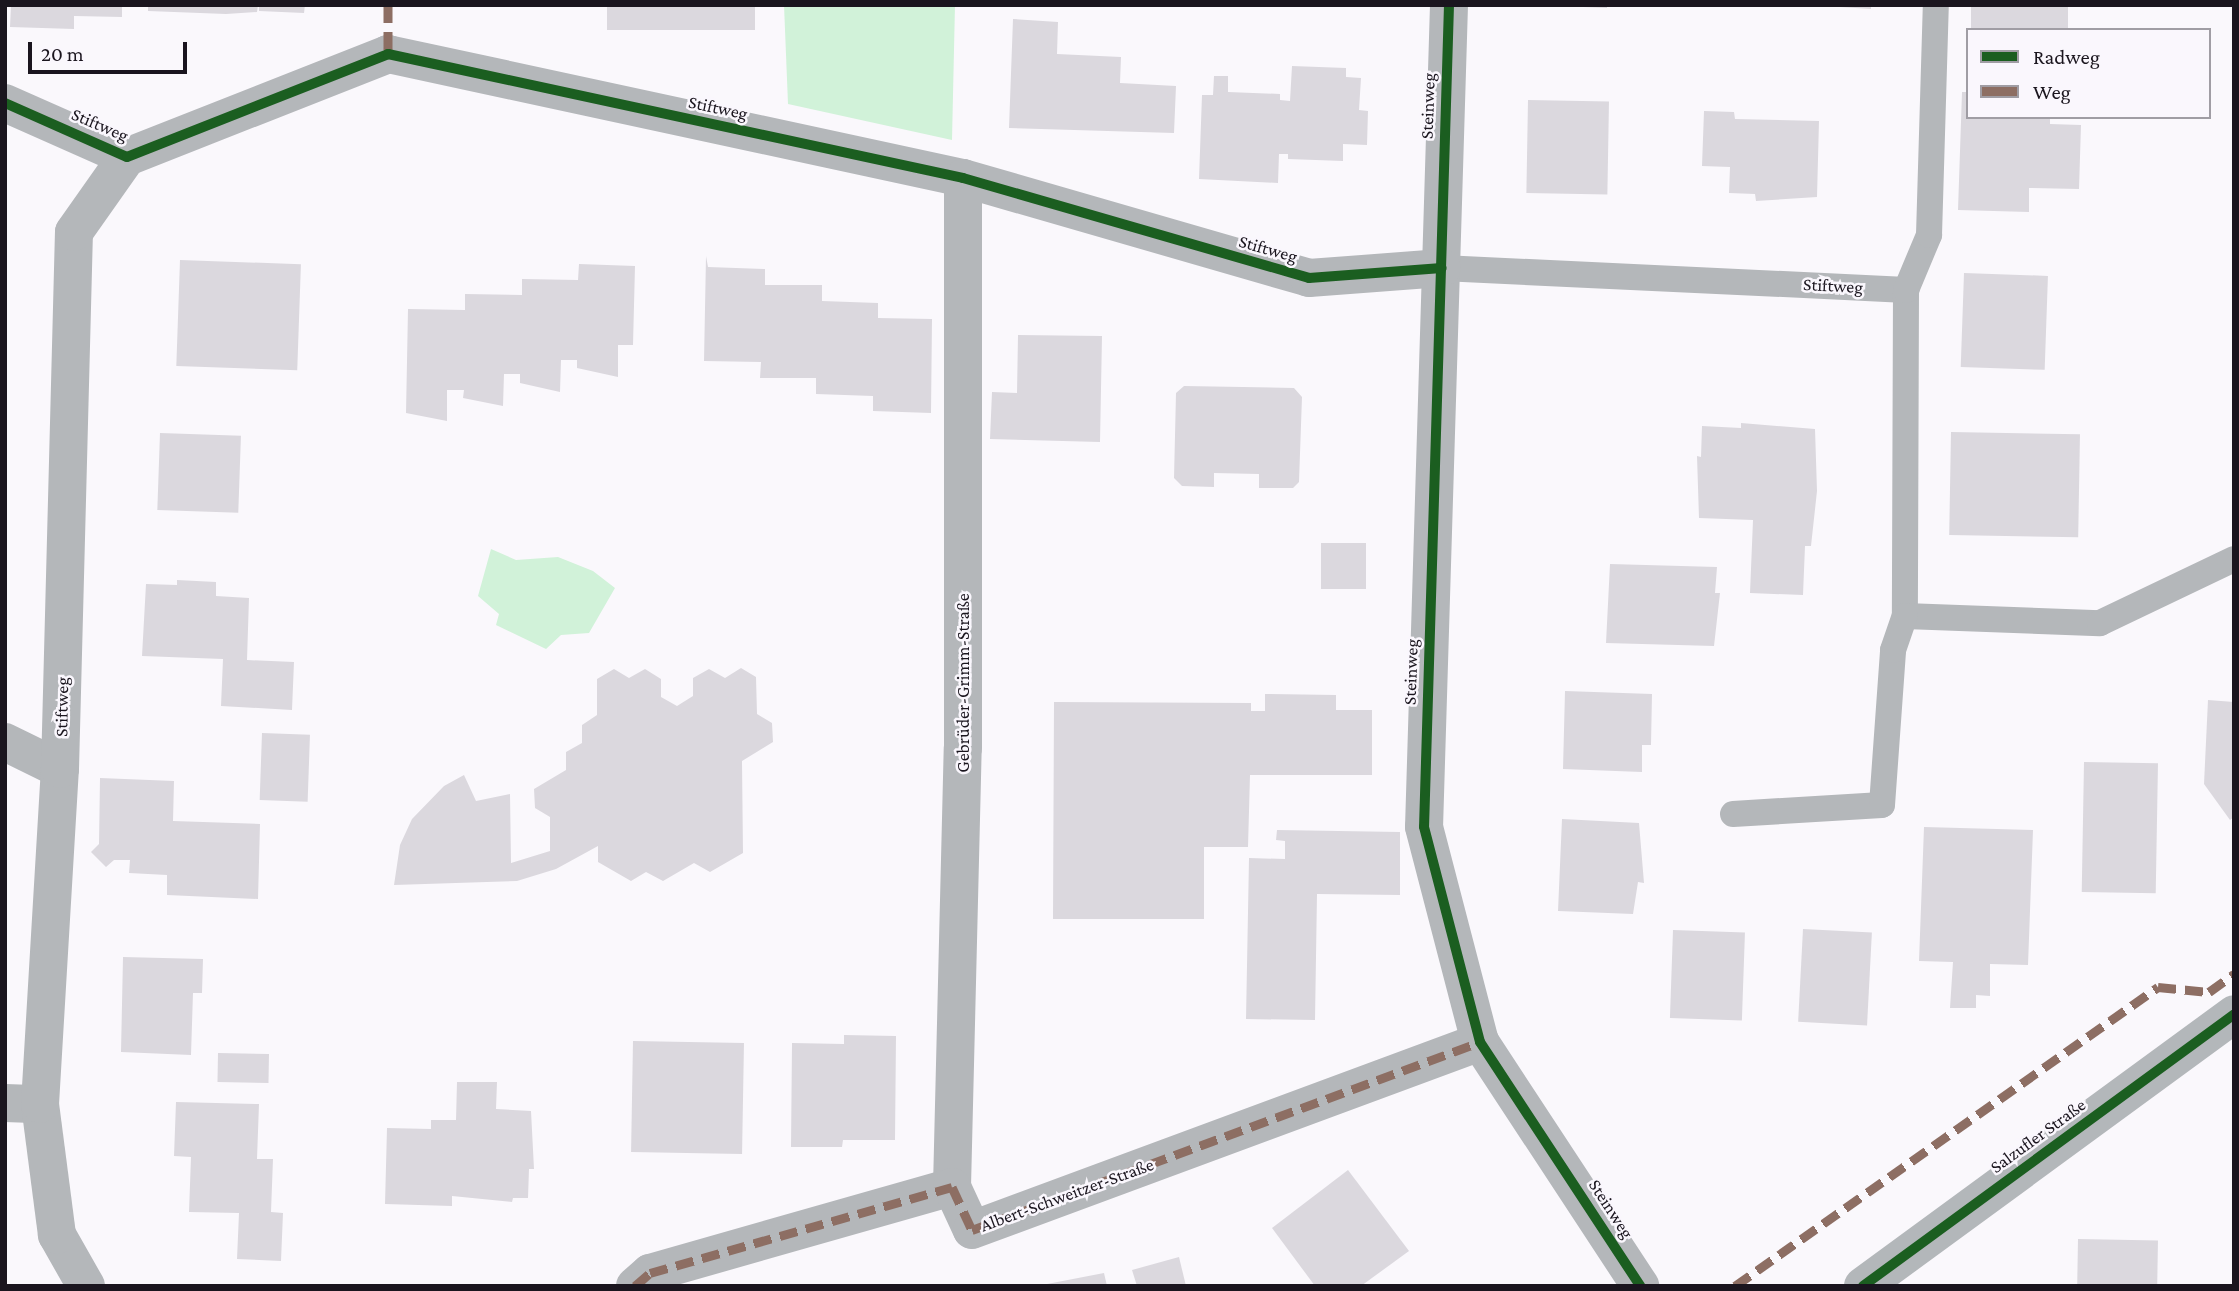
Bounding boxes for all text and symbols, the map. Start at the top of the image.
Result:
scale bar [32,28,191,72]
legend [1966,28,2211,119]
text: 20 m [41,42,84,66]
text: Radweg [2033,45,2100,69]
street label: Steinweg [1416,73,1440,139]
text: Weg [2033,80,2071,104]
street label: Stiftweg [686,91,750,125]
street label: Stiftweg [68,103,132,147]
street label: Stiftweg [1236,230,1300,268]
street label: Stiftweg [1803,274,1863,298]
street label: Gebrüder-Grimm-Straße [952,593,974,773]
street label: Steinweg [1399,639,1423,705]
street label: Stiftweg [51,677,73,737]
street label: Salzufler Straße [1986,1094,2090,1178]
street label: Albert-Schweitzer-Straße [977,1154,1157,1236]
street label: Steinweg [1584,1175,1638,1243]

